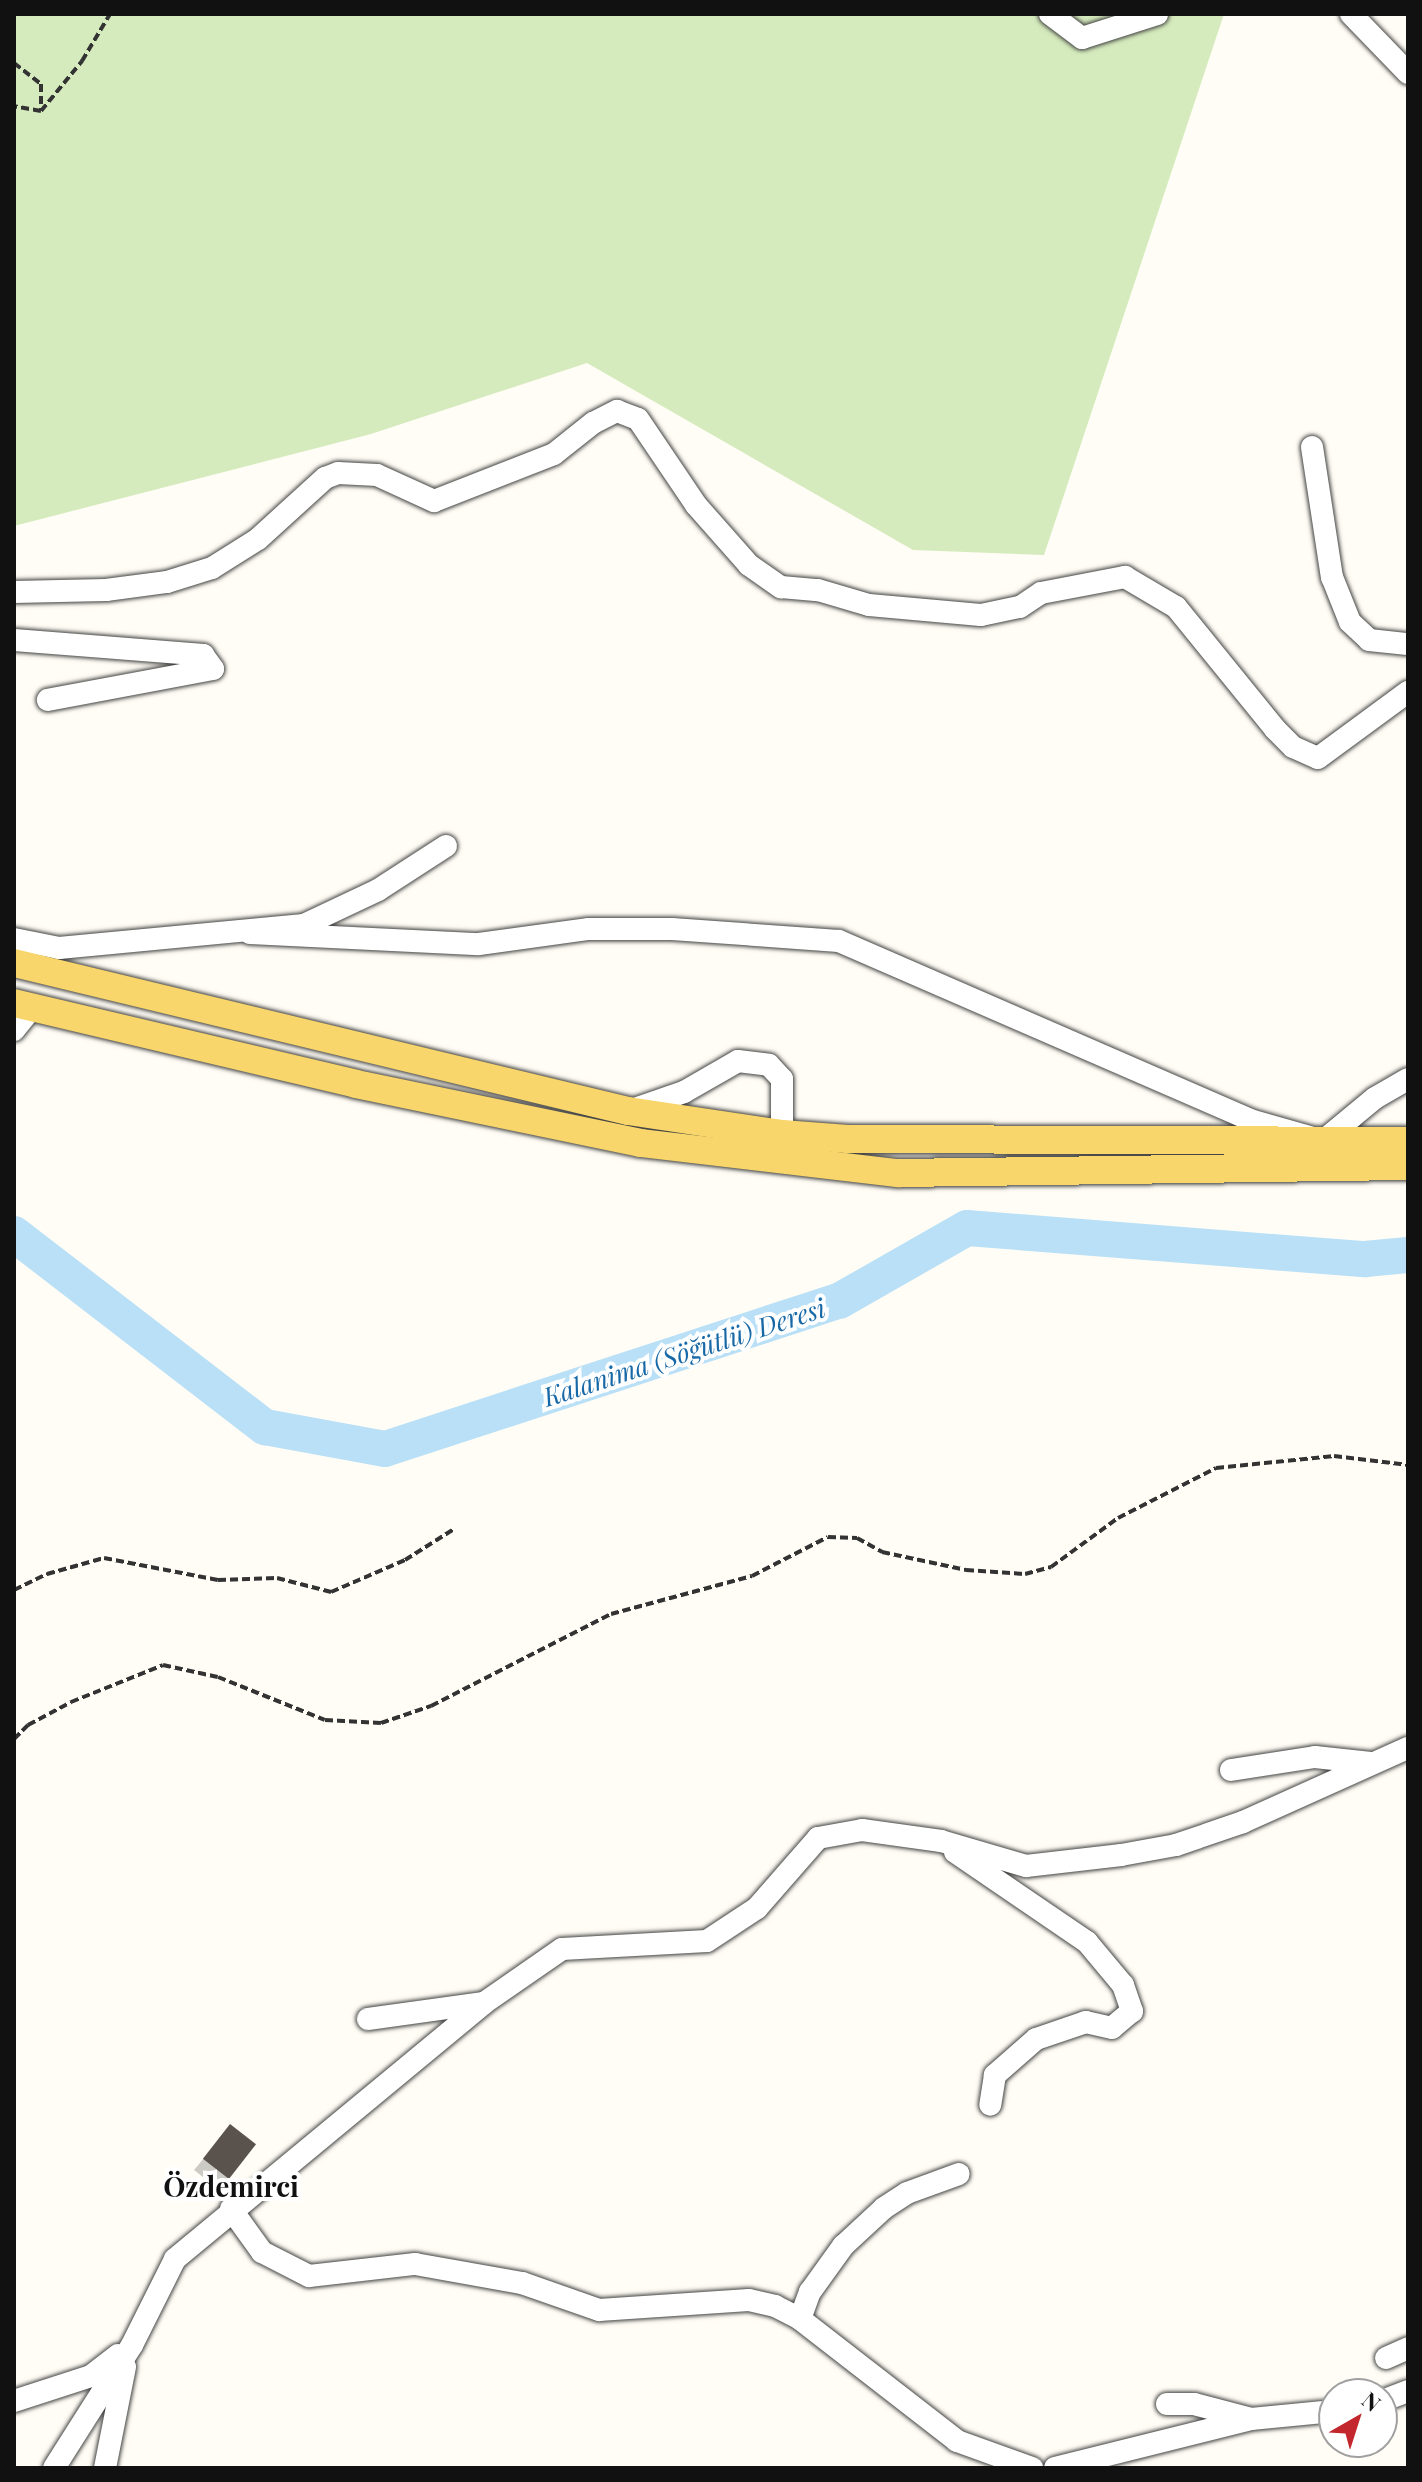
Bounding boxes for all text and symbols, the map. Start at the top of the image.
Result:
water label: Kalanima (Söğütlü) Deresi [539,1292,829,1412]
district label: Özdemirci [163,2169,299,2203]
north arrow [1318,2378,1398,2458]
text: N [1356,2384,1387,2418]

